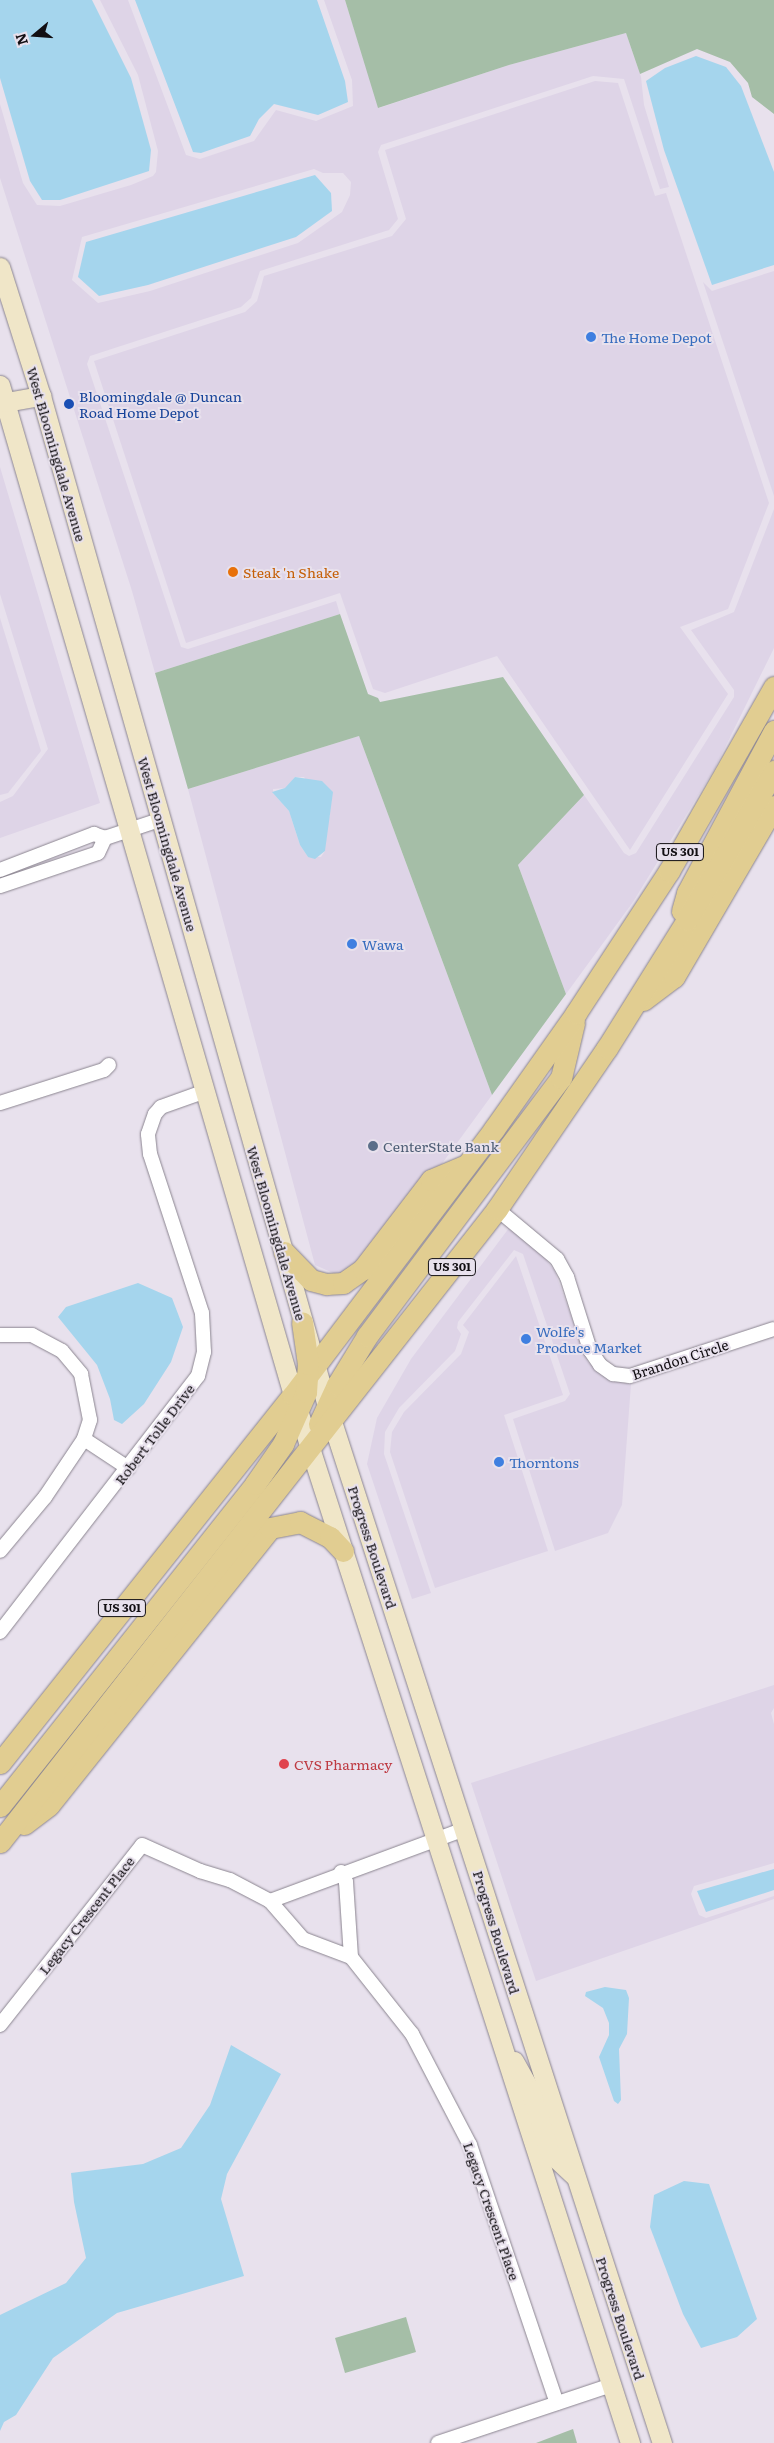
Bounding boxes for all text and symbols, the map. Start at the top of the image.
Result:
north arrow [10,10,60,60]
text: N [9,31,32,48]
place label: The Home Depot [601,329,712,345]
marker: The Home Depot [585,331,597,343]
street label: West Bloomingdale Avenue [24,365,90,543]
place label: Bloomingdale @ Duncan Road Home Depot [79,388,242,421]
marker: Bloomingdale @ Duncan Road Home Depot [63,398,75,410]
place label: Steak 'n Shake [243,564,339,580]
marker: Steak 'n Shake [227,566,239,578]
street label: West Bloomingdale Avenue [135,755,201,933]
road number: US 301 [655,842,705,862]
place label: Wawa [362,936,404,952]
marker: Wawa [346,938,358,950]
place label: CenterState Bank [383,1138,499,1154]
marker: CenterState Bank [367,1140,379,1152]
street label: West Bloomingdale Avenue [244,1144,310,1322]
road number: US 301 [427,1258,477,1276]
place label: Wolfe's Produce Market [536,1323,642,1355]
marker: Wolfe's Produce Market [520,1333,532,1345]
street label: Brandon Circle [630,1335,730,1383]
street label: Robert Tolle Drive [111,1380,197,1488]
place label: Thorntons [509,1454,579,1470]
marker: Thorntons [493,1456,505,1468]
street label: Progress Boulevard [345,1483,401,1611]
road number: US 301 [97,1599,147,1618]
place label: CVS Pharmacy [294,1756,392,1772]
marker: CVS Pharmacy [278,1758,290,1770]
street label: Legacy Crescent Place [35,1853,137,1977]
street label: Progress Boulevard [470,1868,524,1996]
street label: Legacy Crescent Place [460,2140,524,2282]
street label: Progress Boulevard [593,2254,649,2382]

